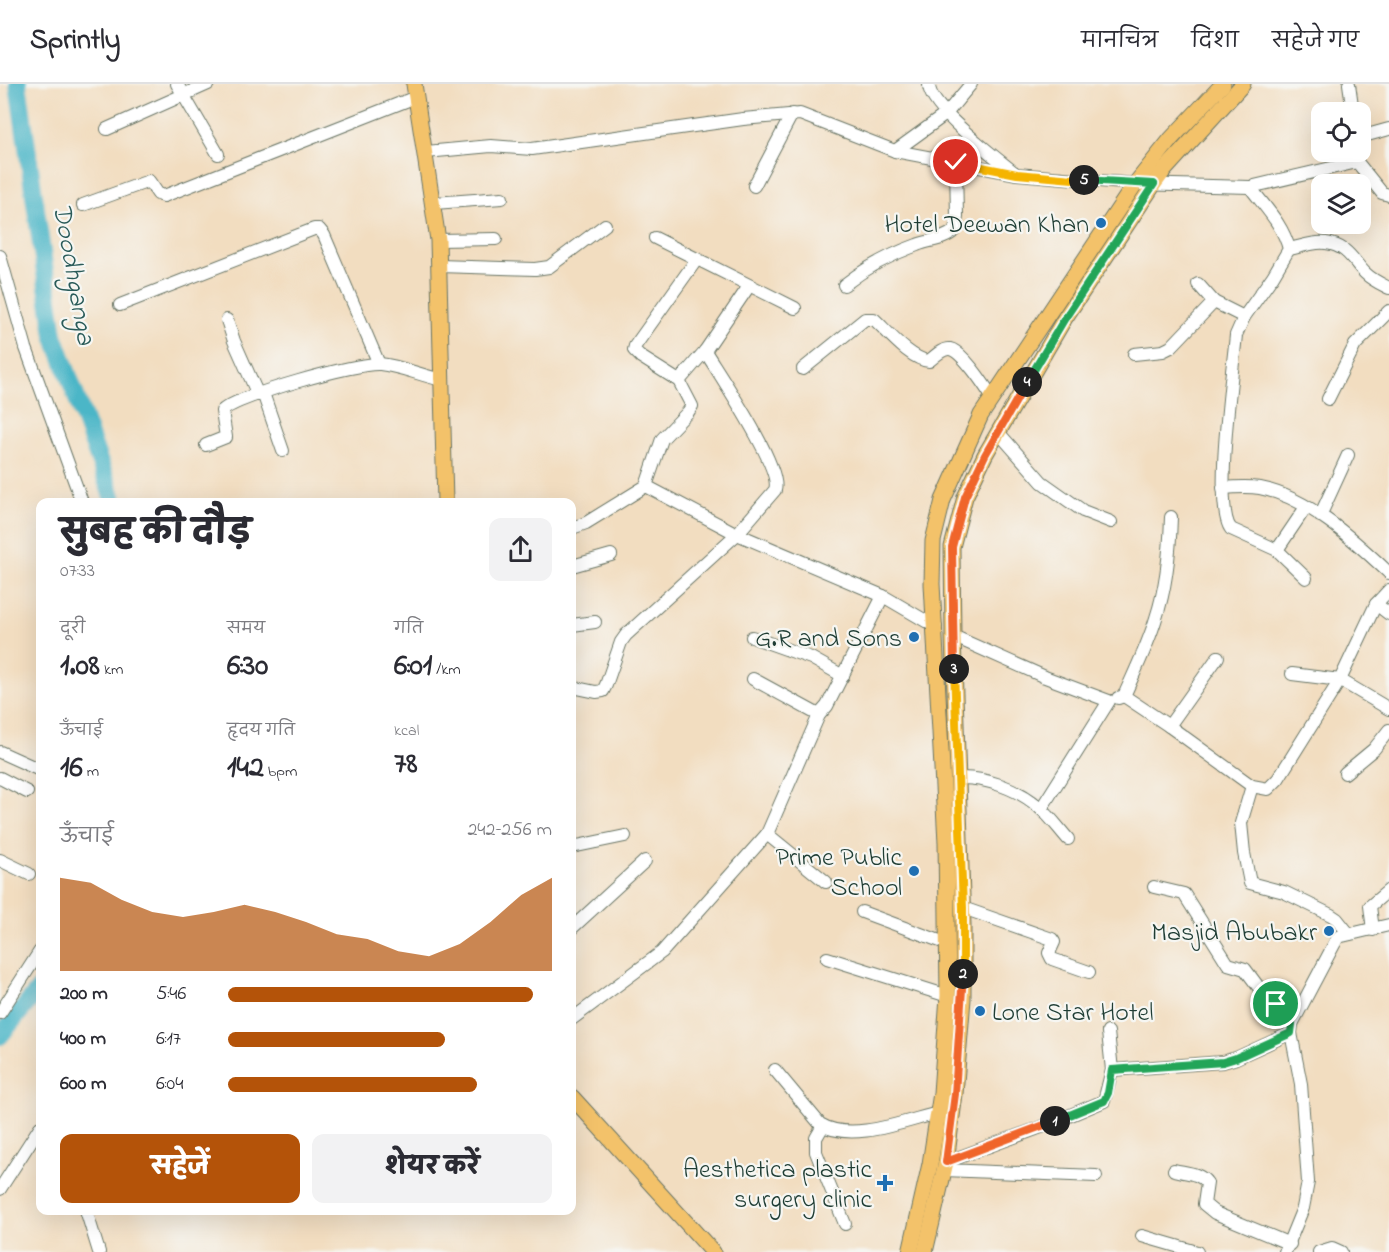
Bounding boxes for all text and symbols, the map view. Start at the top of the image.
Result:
text: Sprintly [30,21,120,62]
text: मानचित्र [1081,27,1158,57]
text: दिशा [1191,27,1239,57]
text: सहेजे गए [1272,27,1359,57]
map controls [1311,102,1371,234]
button: locate [1311,102,1371,162]
pin [930,136,981,187]
icon: check [939,145,972,178]
pin: 5 [1069,165,1099,195]
text: 5 [1079,168,1089,192]
button: layers [1311,174,1371,234]
water label: Doodhganga [40,201,104,349]
place label: Hotel Deewan Khan [885,207,1089,245]
marker: Hotel Deewan Khan [1094,216,1108,230]
pin: 4 [1012,367,1042,397]
text: 4 [1024,370,1030,394]
text: सुबह की दौड़ [60,510,251,558]
button: share [489,518,552,581]
text: 07:33 [60,557,95,586]
text: दूरी [60,617,85,641]
text: समय [227,617,265,641]
text: गति [394,617,423,641]
place label: G.R and Sons [755,621,902,659]
marker: G.R and Sons [907,630,921,644]
text: 1.08 [60,645,100,689]
text: 6:30 [227,645,268,689]
text: 6:01 [394,645,432,689]
pin: 3 [939,654,969,684]
text: 3 [951,657,957,681]
text: km [100,658,123,682]
text: /km [432,658,461,682]
text: ऊँचाई [60,719,103,743]
text: हृदय गति [227,719,295,743]
text: kcal [394,719,419,743]
text: 78 [394,743,418,787]
text: 16 [60,747,83,791]
text: 142 [227,747,264,791]
text: m [83,760,99,784]
text: bpm [264,760,297,784]
text: 242–256 m [467,816,552,845]
text: ऊँचाई [60,823,114,852]
place label: Prime Public School [776,840,902,908]
marker: Prime Public School [907,864,921,878]
place label: Masjid Abubakr [1151,915,1318,953]
marker: Masjid Abubakr [1322,924,1336,938]
pin: 2 [948,959,978,989]
text: 2 [959,962,967,986]
pin [1250,978,1301,1029]
text: 200 m [60,980,108,1009]
text: 5:46 [156,980,186,1009]
icon: arrive [1259,987,1292,1020]
place label: Lone Star Hotel [992,995,1154,1033]
marker: Lone Star Hotel [973,1004,987,1018]
text: 400 m [60,1025,106,1054]
text: 6:17 [156,1025,181,1054]
text: 600 m [60,1070,107,1099]
text: 6:04 [156,1070,183,1099]
pin: 1 [1040,1106,1070,1136]
text: 1 [1052,1109,1058,1133]
button: सहेजें [60,1134,300,1203]
button: शेयर करें [312,1134,552,1203]
place label: Aesthetica plastic surgery clinic [683,1152,872,1220]
marker: Aesthetica plastic surgery clinic [876,1174,894,1192]

